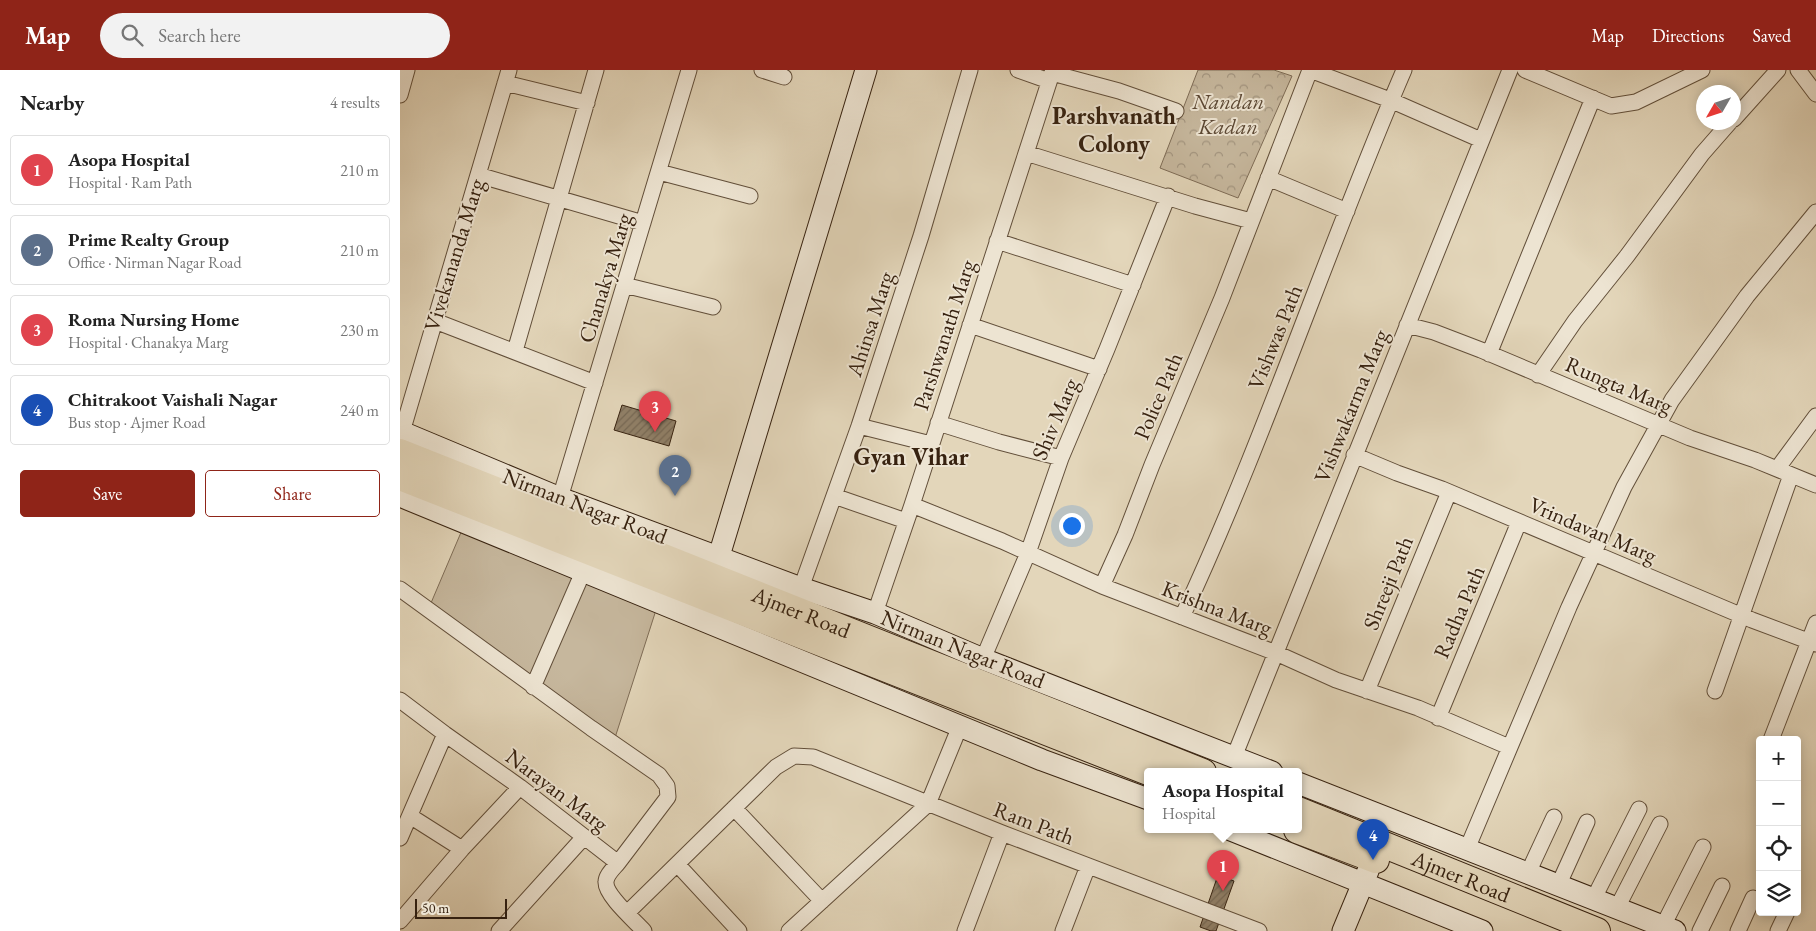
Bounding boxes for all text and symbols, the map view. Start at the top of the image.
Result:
search box [100,13,450,58]
text: Map [25,20,70,51]
icon: search [118,21,146,49]
text: Search here [158,23,241,48]
text: Map [1592,24,1624,47]
text: Directions [1652,24,1724,47]
text: Saved [1752,24,1791,47]
north arrow [1696,85,1741,130]
park label: Nandan Kadan [1191,87,1264,141]
text: Nearby [20,89,84,116]
text: 4 results [330,92,380,113]
district label: Parshvanath Colony [1052,100,1177,160]
text: Asopa Hospital [68,147,190,172]
text: 1 [33,160,41,181]
text: 210 m [340,160,379,181]
text: Hospital · Ram Path [68,172,192,193]
street label: Vivekananda Marg [417,175,491,335]
street label: Chanakya Marg [572,209,639,346]
text: Prime Realty Group [68,227,229,252]
text: 2 [33,240,41,261]
text: 210 m [340,240,379,261]
text: Office · Nirman Nagar Road [68,252,242,273]
street label: Parshwanath Marg [906,256,982,414]
street label: Ahinsa Marg [839,267,901,381]
street label: Vishwas Path [1241,280,1309,394]
text: Roma Nursing Home [68,307,239,332]
text: 3 [33,320,41,341]
text: 230 m [340,320,379,341]
street label: Vishwakarma Marg [1307,325,1395,487]
text: Hospital · Chanakya Marg [68,332,229,353]
street label: Police Path [1127,348,1189,444]
street label: Rungta Marg [1561,349,1677,421]
street label: Shiv Marg [1025,373,1085,464]
text: Chitrakoot Vaishali Nagar [68,387,277,412]
pin: 3 [639,391,671,432]
text: 4 [33,400,41,421]
text: 240 m [340,400,379,421]
text: Bus stop · Ajmer Road [68,412,206,433]
district label: Gyan Vihar [853,441,969,473]
pin: 2 [659,455,691,496]
street label: Nirman Nagar Road [498,461,672,551]
button: Save [20,470,195,517]
button: Share [205,470,380,517]
street label: Vrindavan Marg [1525,490,1662,570]
your location [1059,513,1085,539]
street label: Shreeji Path [1356,532,1420,634]
street label: Radha Path [1426,561,1492,663]
street label: Krishna Marg [1158,574,1277,642]
street label: Ajmer Road [747,579,856,645]
street label: Nirman Nagar Road [877,603,1050,695]
map controls [1756,736,1801,916]
button: + [1756,736,1801,781]
street label: Narayan Marg [500,742,614,838]
popup [1144,768,1302,833]
text: Asopa Hospital [1162,778,1284,803]
button: − [1756,781,1801,826]
street label: Ram Path [990,794,1078,852]
text: Hospital [1162,803,1216,824]
pin: 4 [1357,819,1389,860]
button: locate [1756,826,1801,871]
street label: Ajmer Road [1407,843,1515,909]
pin: 1 [1207,850,1239,891]
button: layers [1756,871,1801,916]
scale bar [415,896,508,919]
text: 50 m [422,899,449,917]

